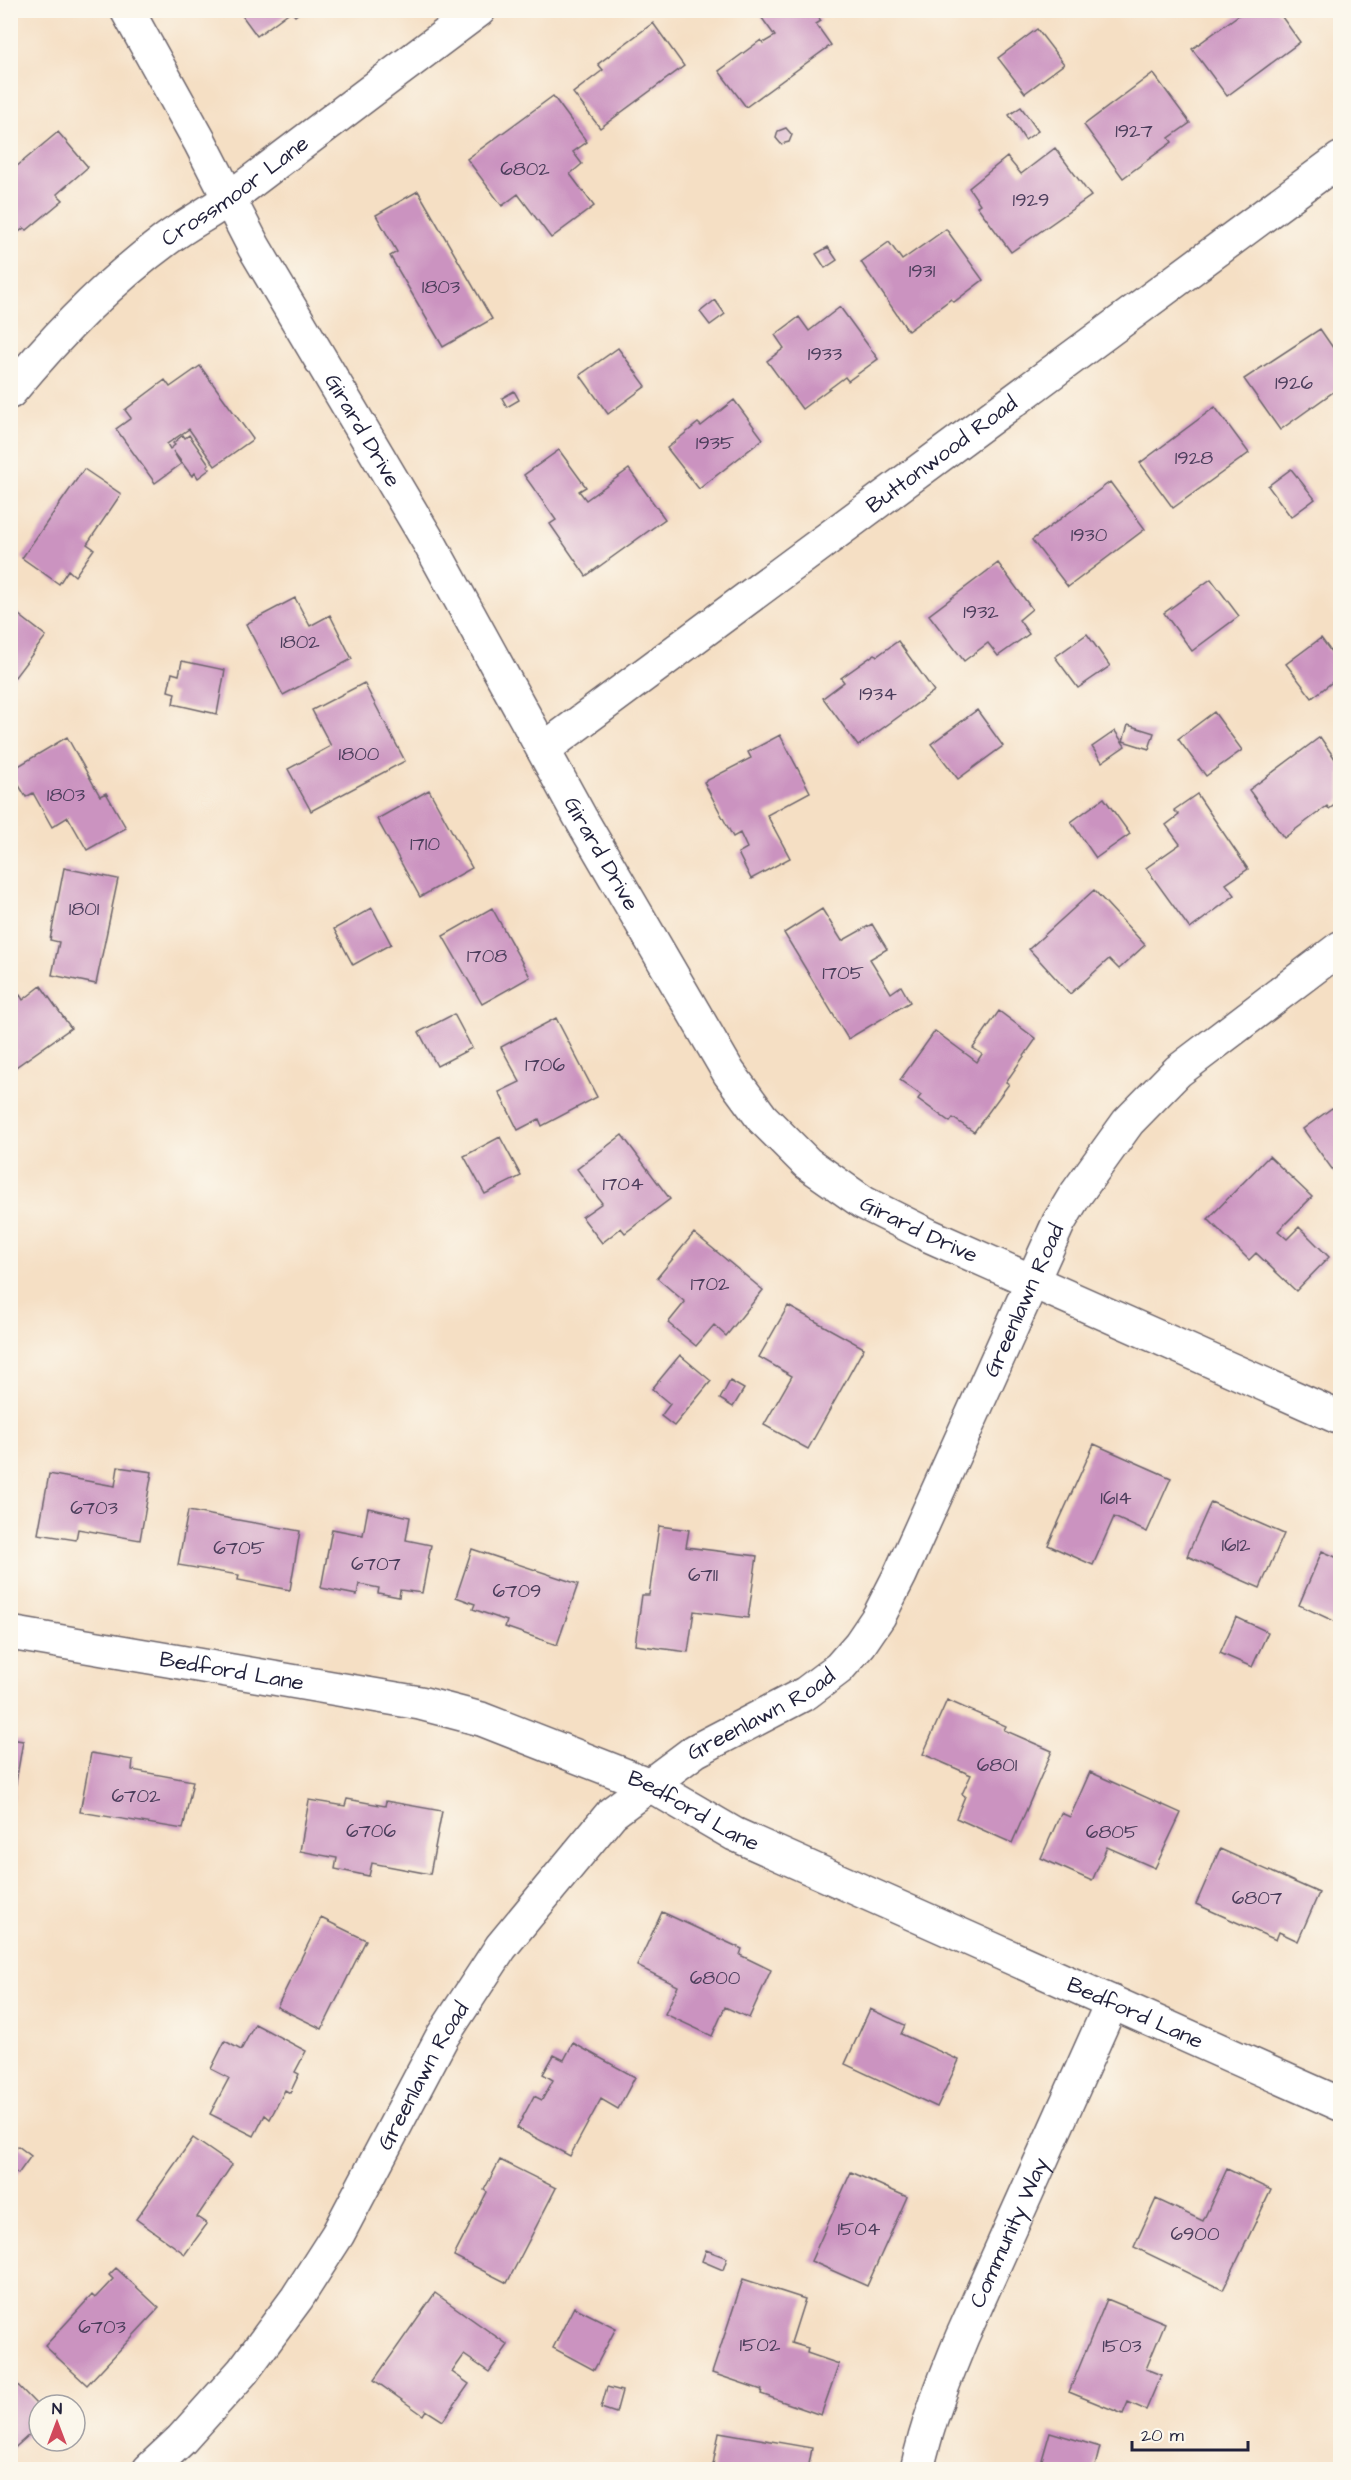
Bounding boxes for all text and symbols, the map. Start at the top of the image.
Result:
house number: 1927 [1115,117,1153,145]
street label: Crossmoor Lane [155,128,315,254]
house number: 6802 [500,155,550,183]
house number: 1929 [1013,186,1049,214]
house number: 1931 [909,257,936,285]
house number: 1803 [422,273,460,301]
house number: 1933 [808,340,842,368]
street label: Girard Drive [317,368,408,493]
house number: 1926 [1275,369,1313,397]
street label: Buttonwood Road [860,388,1024,521]
house number: 1935 [696,429,734,457]
house number: 1928 [1175,444,1213,472]
house number: 1930 [1071,521,1108,549]
house number: 1932 [963,598,999,626]
house number: 1802 [280,628,320,656]
house number: 1934 [859,680,897,708]
house number: 1800 [339,740,380,768]
house number: 1803 [47,781,85,809]
street label: Girard Drive [556,791,647,916]
house number: 1710 [410,830,440,858]
house number: 1801 [69,895,100,923]
house number: 1708 [467,942,507,970]
house number: 1705 [822,959,864,987]
house number: 1706 [525,1051,565,1079]
house number: 1704 [602,1170,644,1198]
street label: Girard Drive [855,1188,983,1271]
street label: Greenlawn Road [976,1219,1072,1382]
house number: 1702 [691,1270,730,1298]
house number: 1614 [1100,1484,1132,1512]
house number: 6703 [70,1494,118,1522]
house number: 1612 [1221,1531,1251,1559]
house number: 6705 [213,1534,265,1562]
house number: 6707 [351,1550,401,1578]
house number: 6711 [688,1561,718,1589]
house number: 6709 [493,1577,541,1605]
street label: Bedford Lane [157,1643,306,1698]
street label: Greenlawn Road [682,1661,842,1768]
house number: 6801 [977,1751,1018,1779]
street label: Bedford Lane [624,1762,764,1859]
house number: 6702 [112,1782,161,1810]
house number: 6706 [346,1817,396,1845]
house number: 6805 [1086,1818,1138,1846]
house number: 6807 [1232,1884,1282,1912]
house number: 6800 [690,1964,741,1992]
street label: Bedford Lane [1062,1969,1208,2057]
street label: Greenlawn Road [370,1996,477,2155]
street label: Community Way [962,2153,1057,2313]
house number: 1504 [838,2215,881,2243]
house number: 6900 [1170,2220,1220,2248]
house number: 6703 [78,2313,126,2341]
house number: 1502 [740,2331,781,2359]
house number: 1503 [1102,2332,1142,2360]
north arrow [27,2393,87,2453]
text: N [52,2398,62,2420]
scale bar [1132,2414,1248,2452]
text: 20 m [1141,2423,1184,2448]

